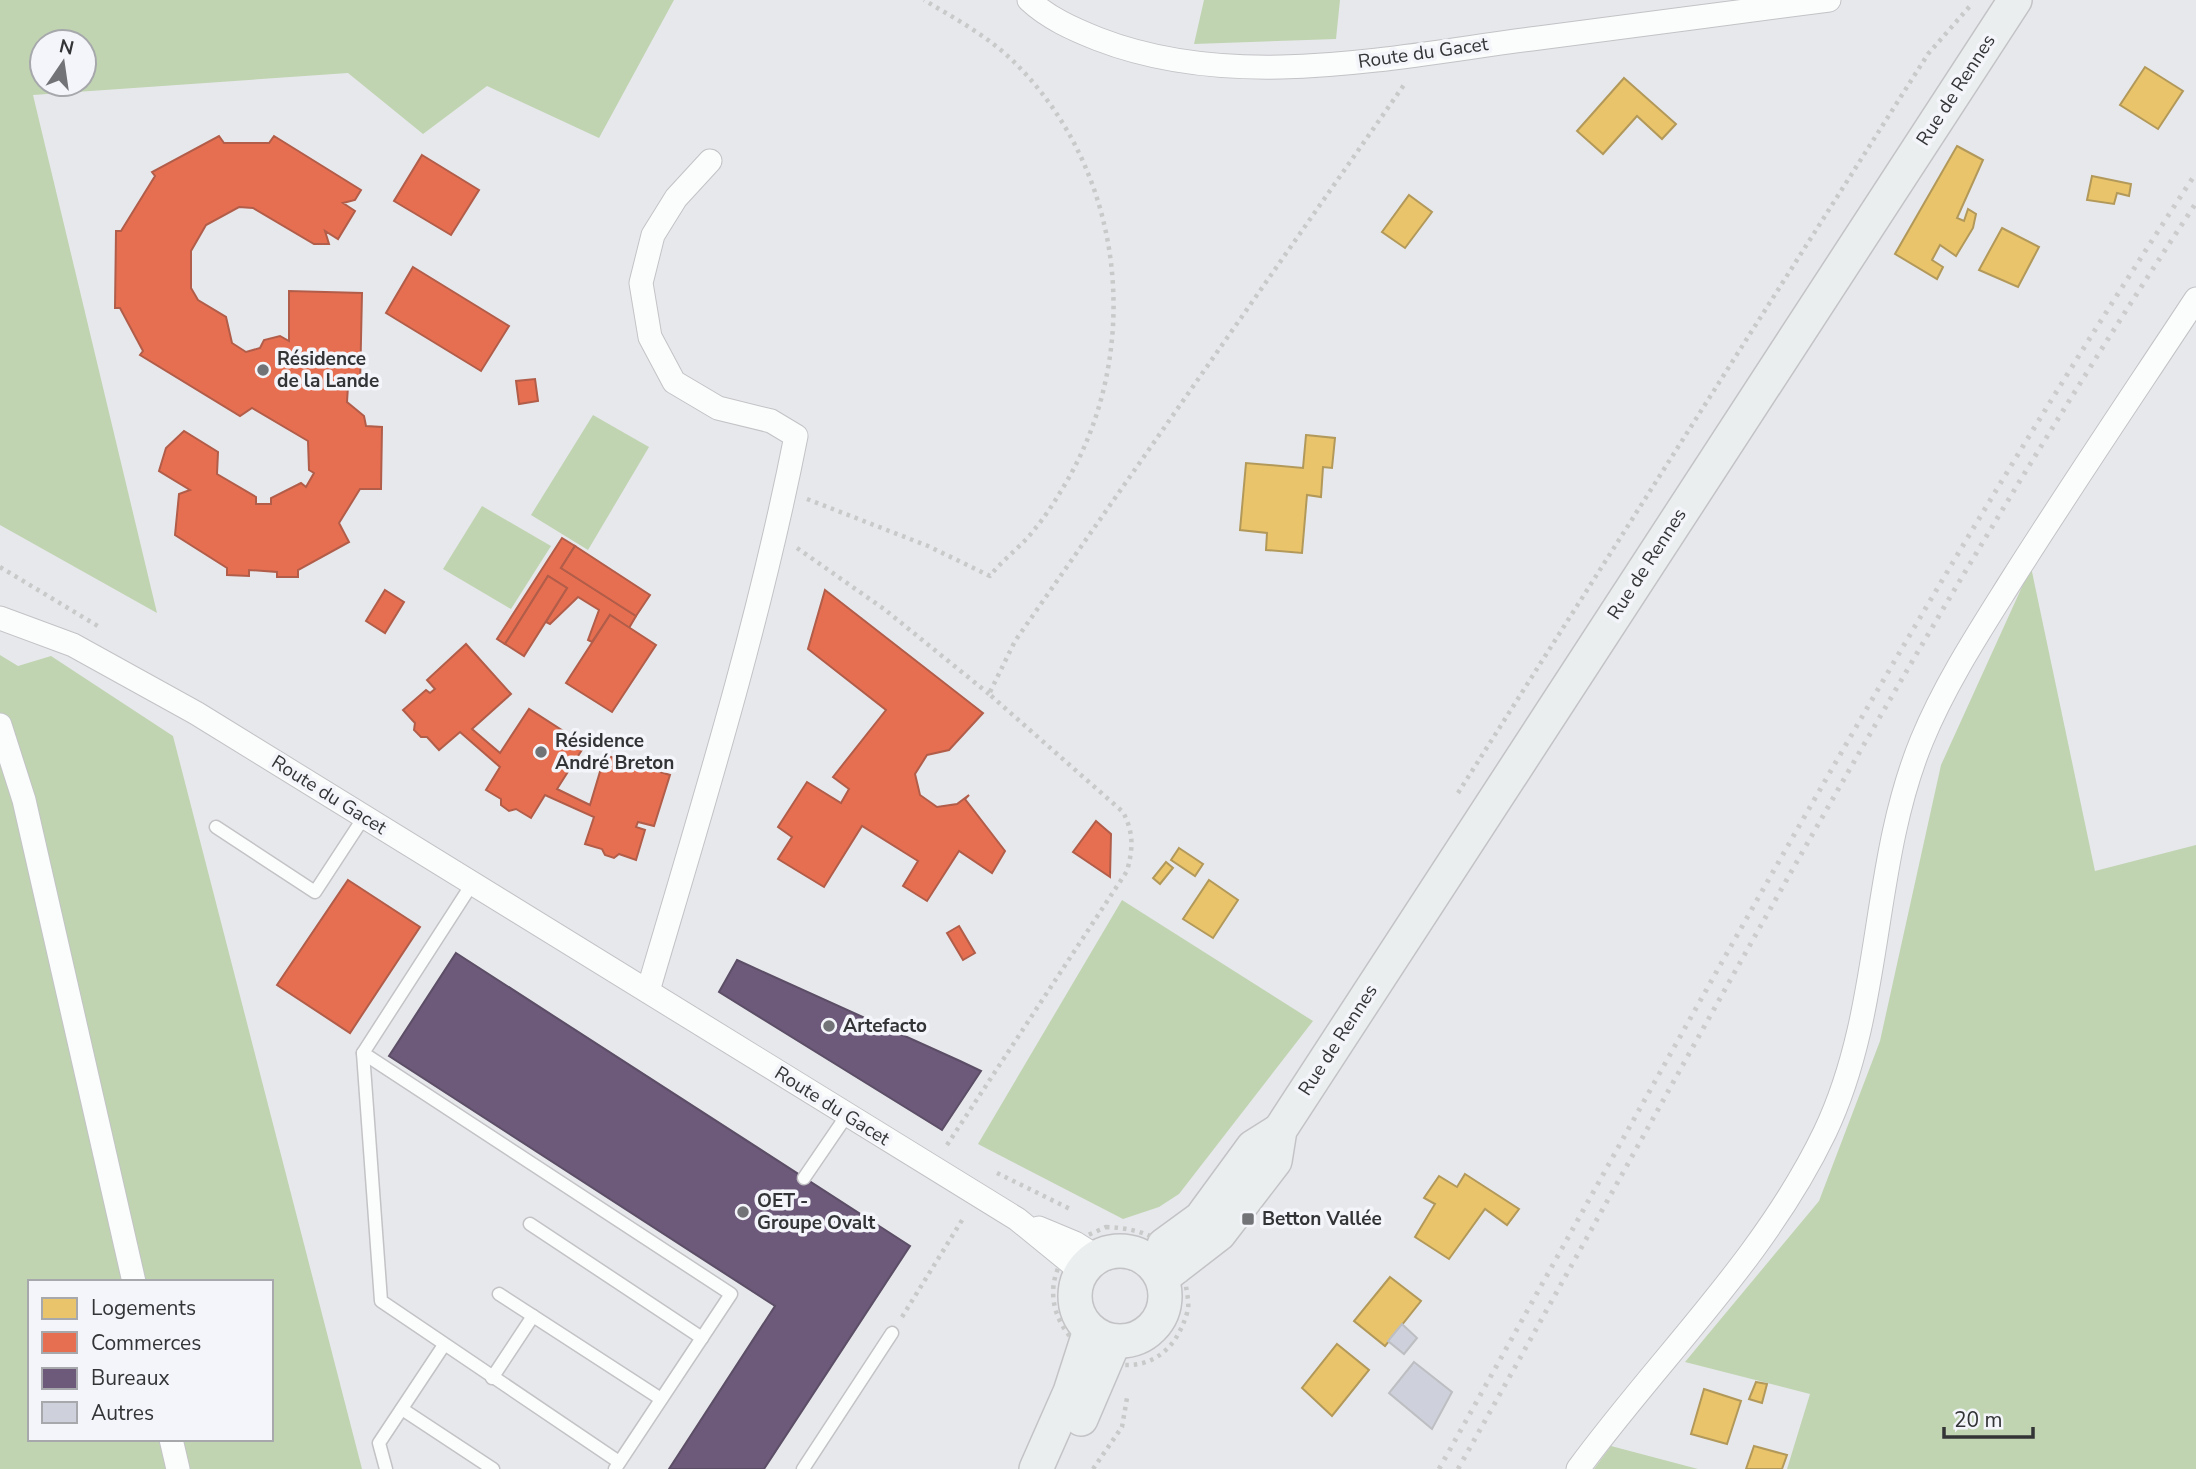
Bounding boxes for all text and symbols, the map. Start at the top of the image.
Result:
north arrow [28,28,98,98]
street label: Rue de Rennes [1910,29,2002,151]
street label: Route du Gacet [1356,31,1490,75]
text: N [57,33,76,62]
place label: Résidence de la Lande [277,346,379,394]
marker: Résidence de la Lande [255,362,271,378]
street label: Rue de Rennes [1601,503,1693,625]
place label: Résidence André Breton [555,728,674,776]
marker: Résidence André Breton [533,744,549,760]
street label: Route du Gacet [267,749,392,841]
street label: Rue de Rennes [1292,979,1384,1101]
place label: Artefacto [843,1013,927,1039]
marker: Artefacto [821,1018,837,1034]
street label: Route du Gacet [770,1060,895,1152]
place label: OET - Groupe Ovalt [757,1188,876,1236]
marker: OET - Groupe Ovalt [735,1204,751,1220]
place label: Betton Vallée [1262,1206,1382,1232]
marker: Betton Vallée [1240,1211,1256,1227]
legend [28,1280,273,1441]
text: Logements [91,1294,196,1322]
text: Commerces [91,1329,201,1357]
text: Bureaux [91,1364,169,1392]
scale bar [1944,1396,2033,1440]
text: Autres [91,1399,154,1427]
text: 20 m [1954,1406,2003,1434]

